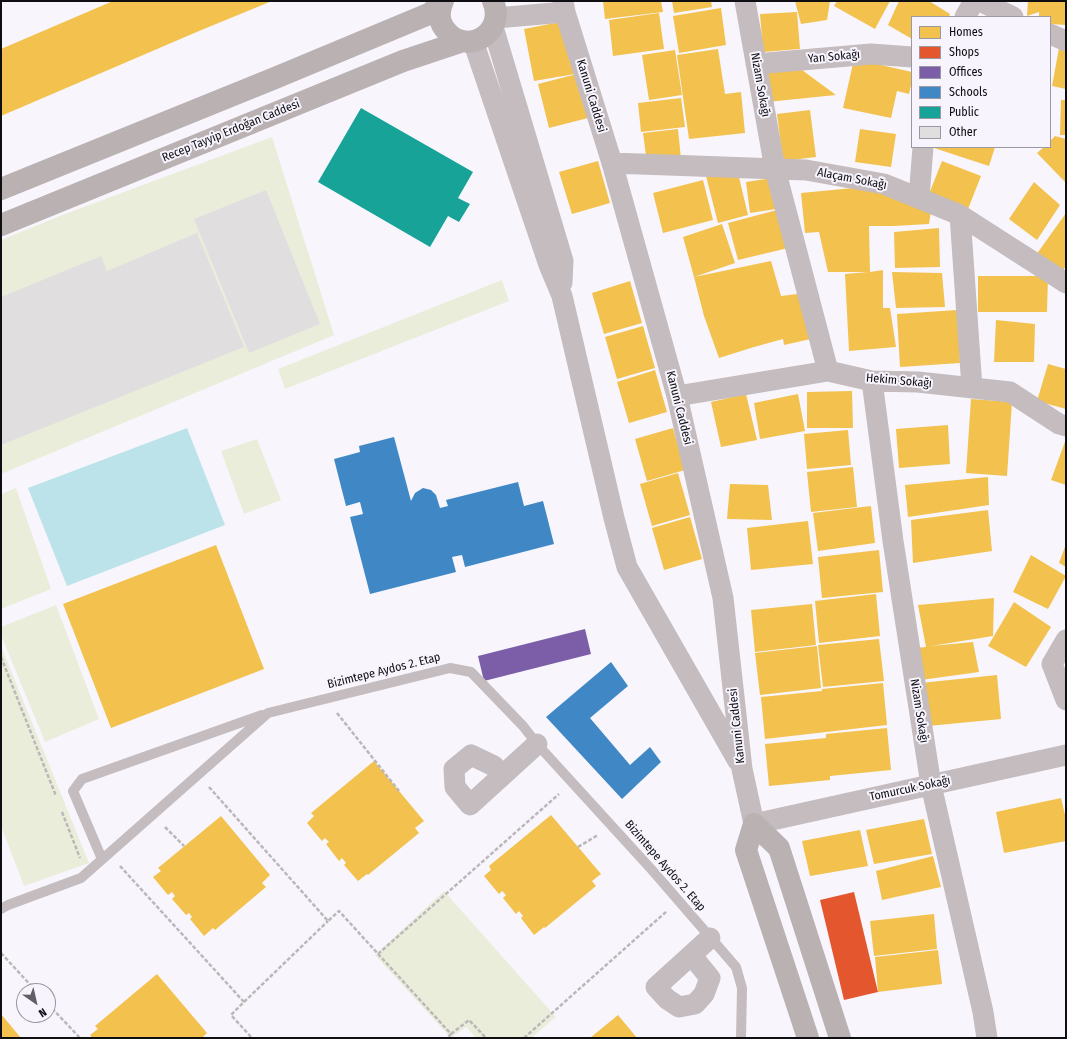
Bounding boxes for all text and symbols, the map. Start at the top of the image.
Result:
legend [911,16,1051,148]
text: Homes [949,25,983,39]
text: Shops [949,45,979,59]
street label: Yan Sokağı [807,48,861,66]
street label: Nizam Sokağı [747,52,773,118]
street label: Kanuni Caddesi [573,58,609,134]
text: Offices [949,65,982,79]
text: Schools [949,85,987,99]
street label: Recep Tayyip Erdoğan Caddesi [160,97,302,165]
text: Public [949,105,979,119]
text: Other [949,125,977,139]
street label: Alaçam Sokağı [816,165,888,193]
street label: Kanuni Caddesi [663,370,695,446]
street label: Hekim Sokağı [866,371,932,391]
street label: Bizimtepe Aydos 2. Etap [326,650,442,692]
street label: Nizam Sokağı [907,678,931,744]
street label: Kanuni Caddesi [726,688,748,764]
street label: Tomurcuk Sokağı [868,773,952,805]
street label: Bizimtepe Aydos 2. Etap [622,818,708,914]
north arrow [16,983,56,1023]
text: N [36,1005,49,1020]

